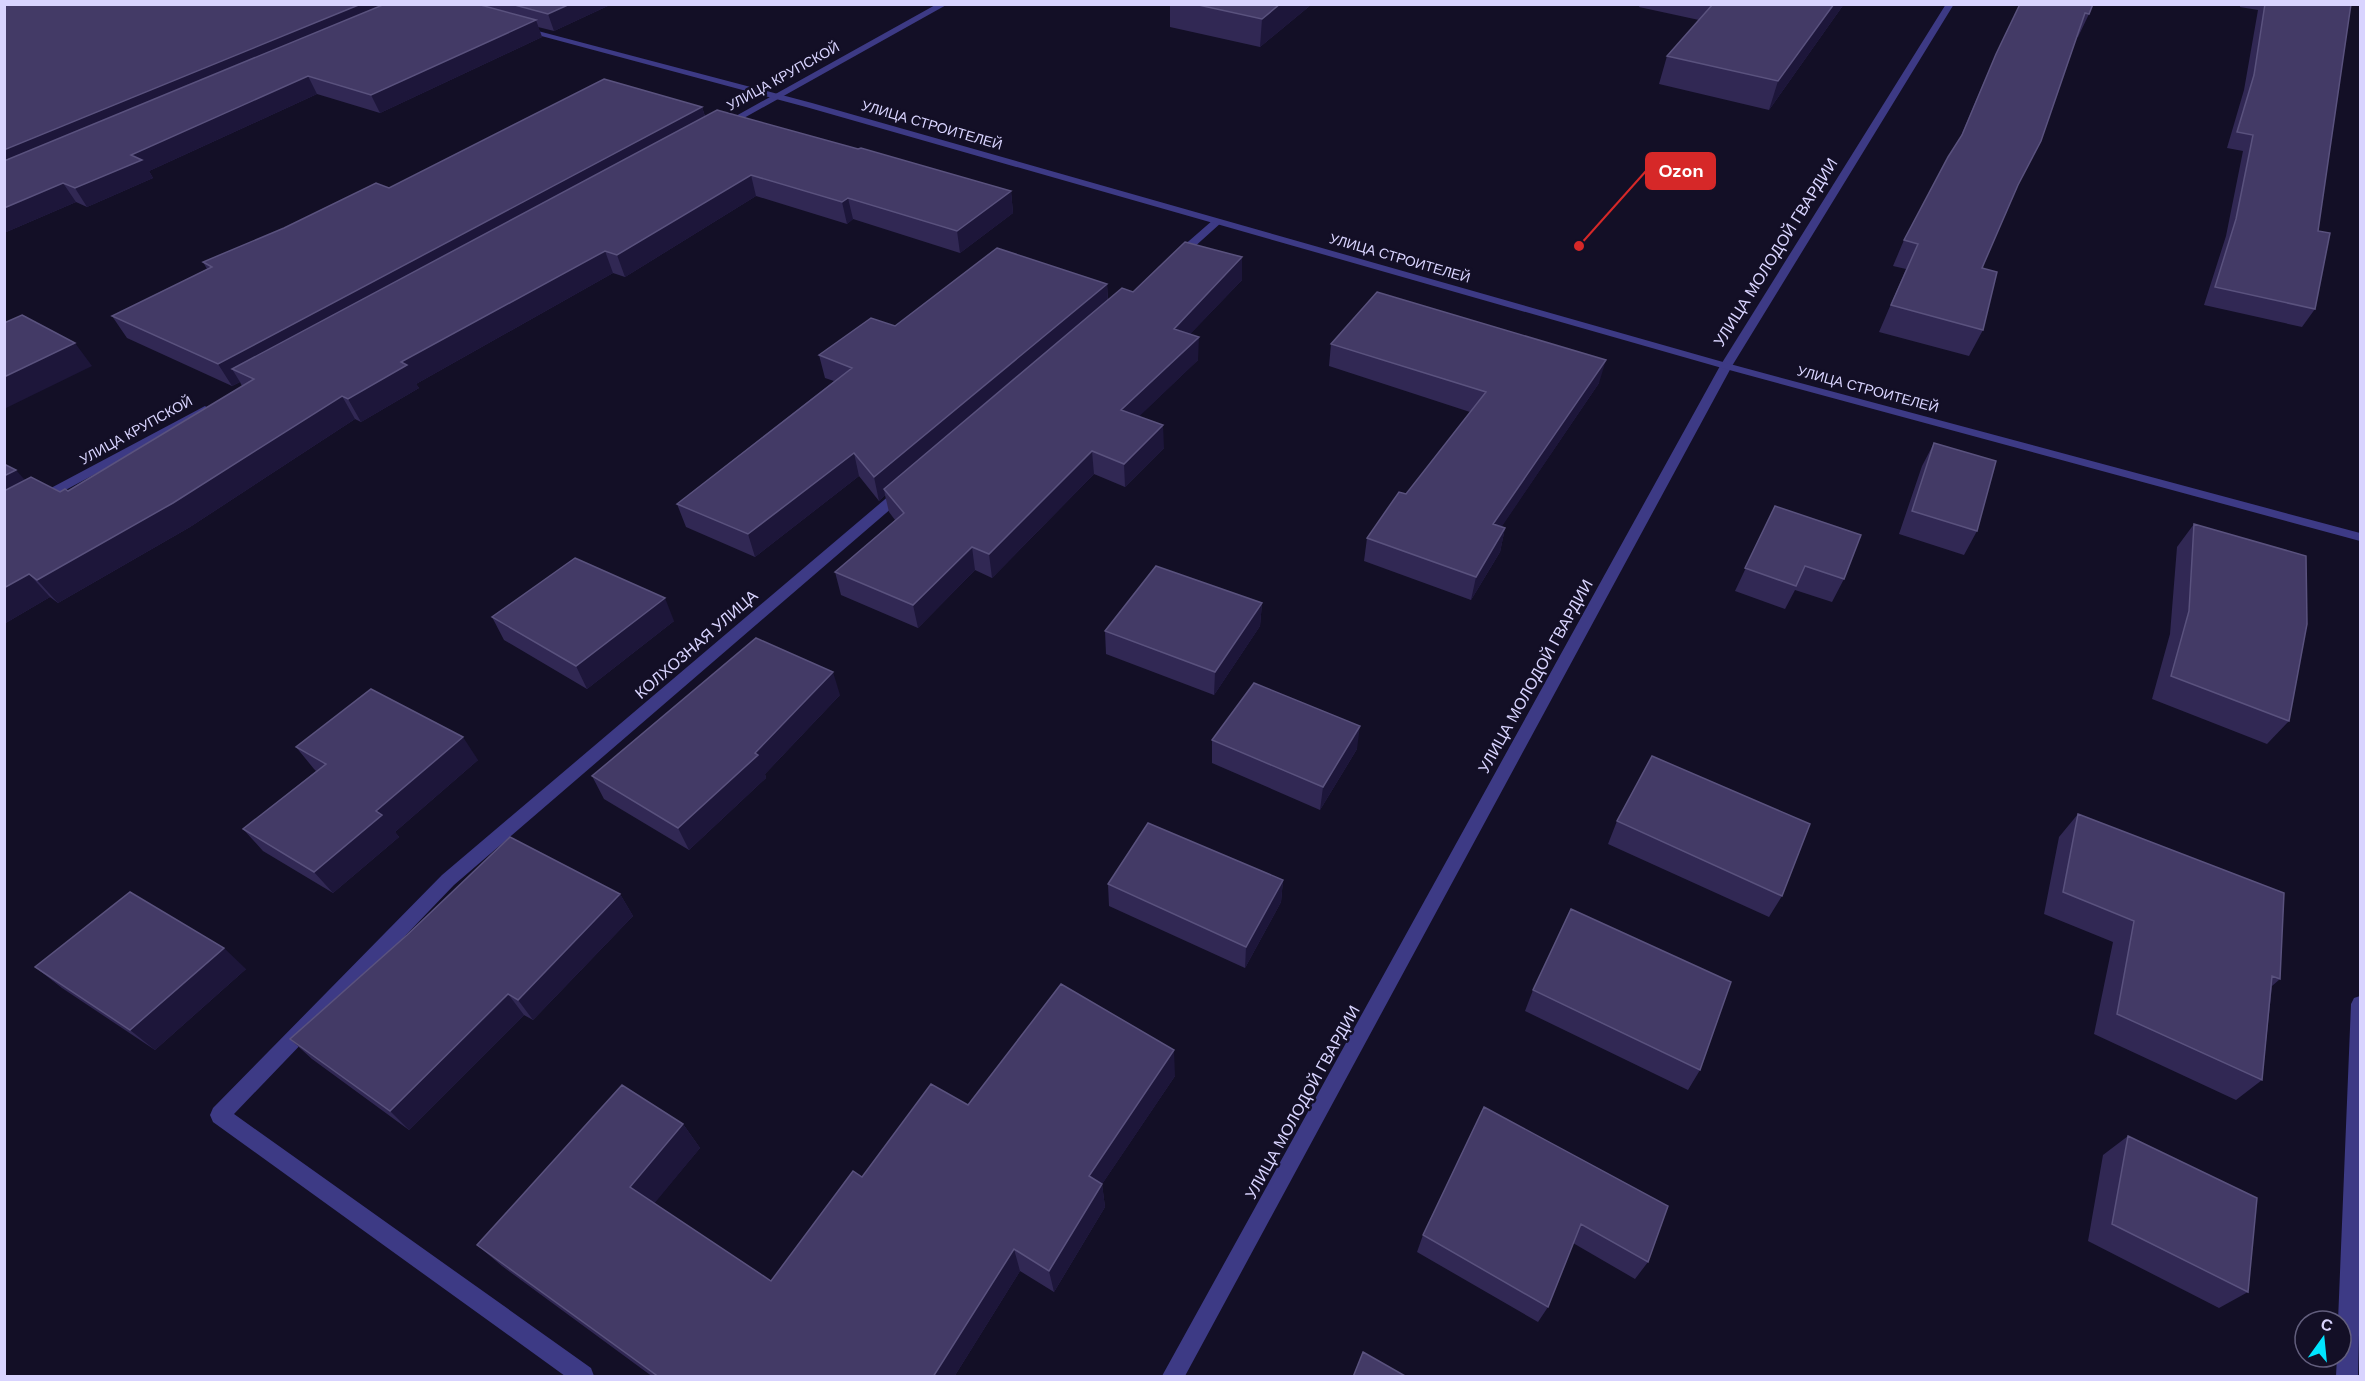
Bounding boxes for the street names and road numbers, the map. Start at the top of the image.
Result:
street label: УЛИЦА КРУПСКОЙ [723,38,843,114]
street label: УЛИЦА СТРОИТЕЛЕЙ [859,96,1005,154]
street label: УЛИЦА МОЛОДОЙ ГВАРДИИ [1709,154,1842,350]
street label: УЛИЦА СТРОИТЕЛЕЙ [1327,229,1473,287]
street label: УЛИЦА СТРОИТЕЛЕЙ [1795,361,1941,417]
street label: УЛИЦА КРУПСКОЙ [76,392,196,468]
street label: УЛИЦА МОЛОДОЙ ГВАРДИИ [1473,576,1598,777]
street label: КОЛХОЗНАЯ УЛИЦА [630,585,762,704]
street label: УЛИЦА МОЛОДОЙ ГВАРДИИ [1240,1002,1365,1203]

